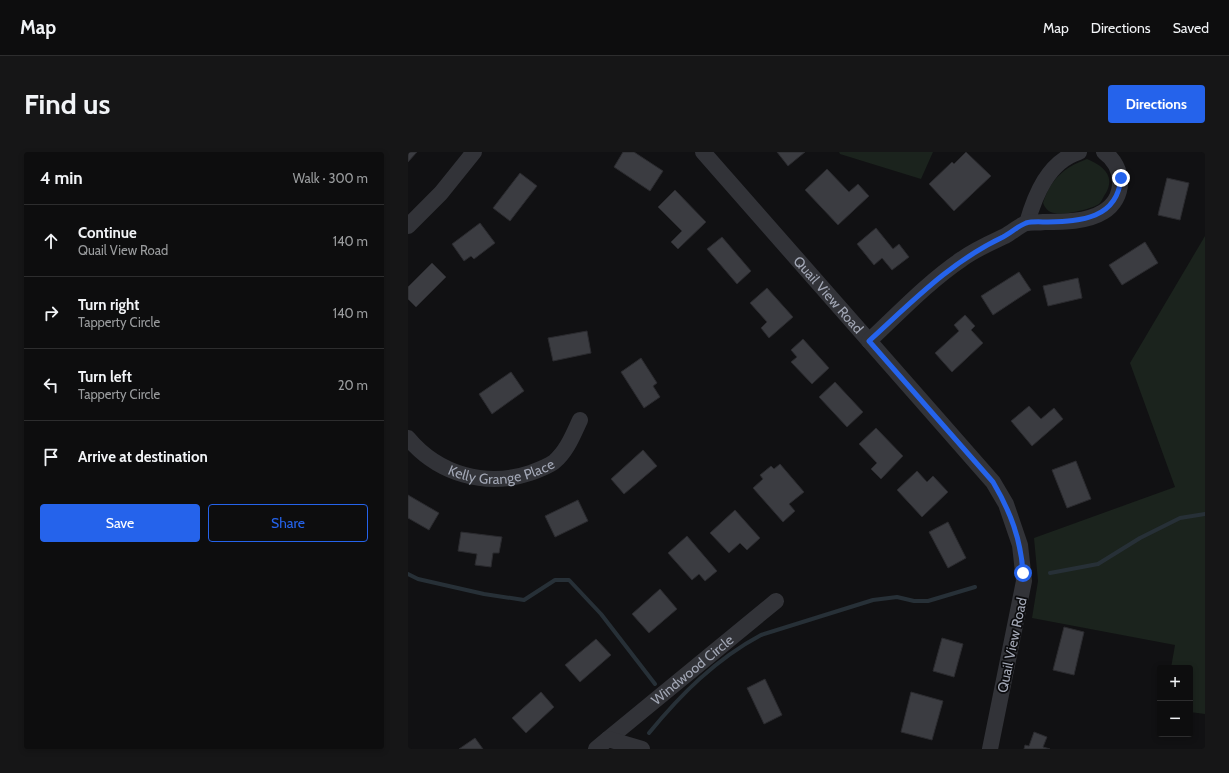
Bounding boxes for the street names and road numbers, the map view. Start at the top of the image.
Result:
street label: Quail View Road [790,252,867,337]
street label: Kelly Grange Place [445,455,558,488]
street label: Quail View Road [993,596,1031,694]
street label: Windwood Circle [647,631,737,709]

